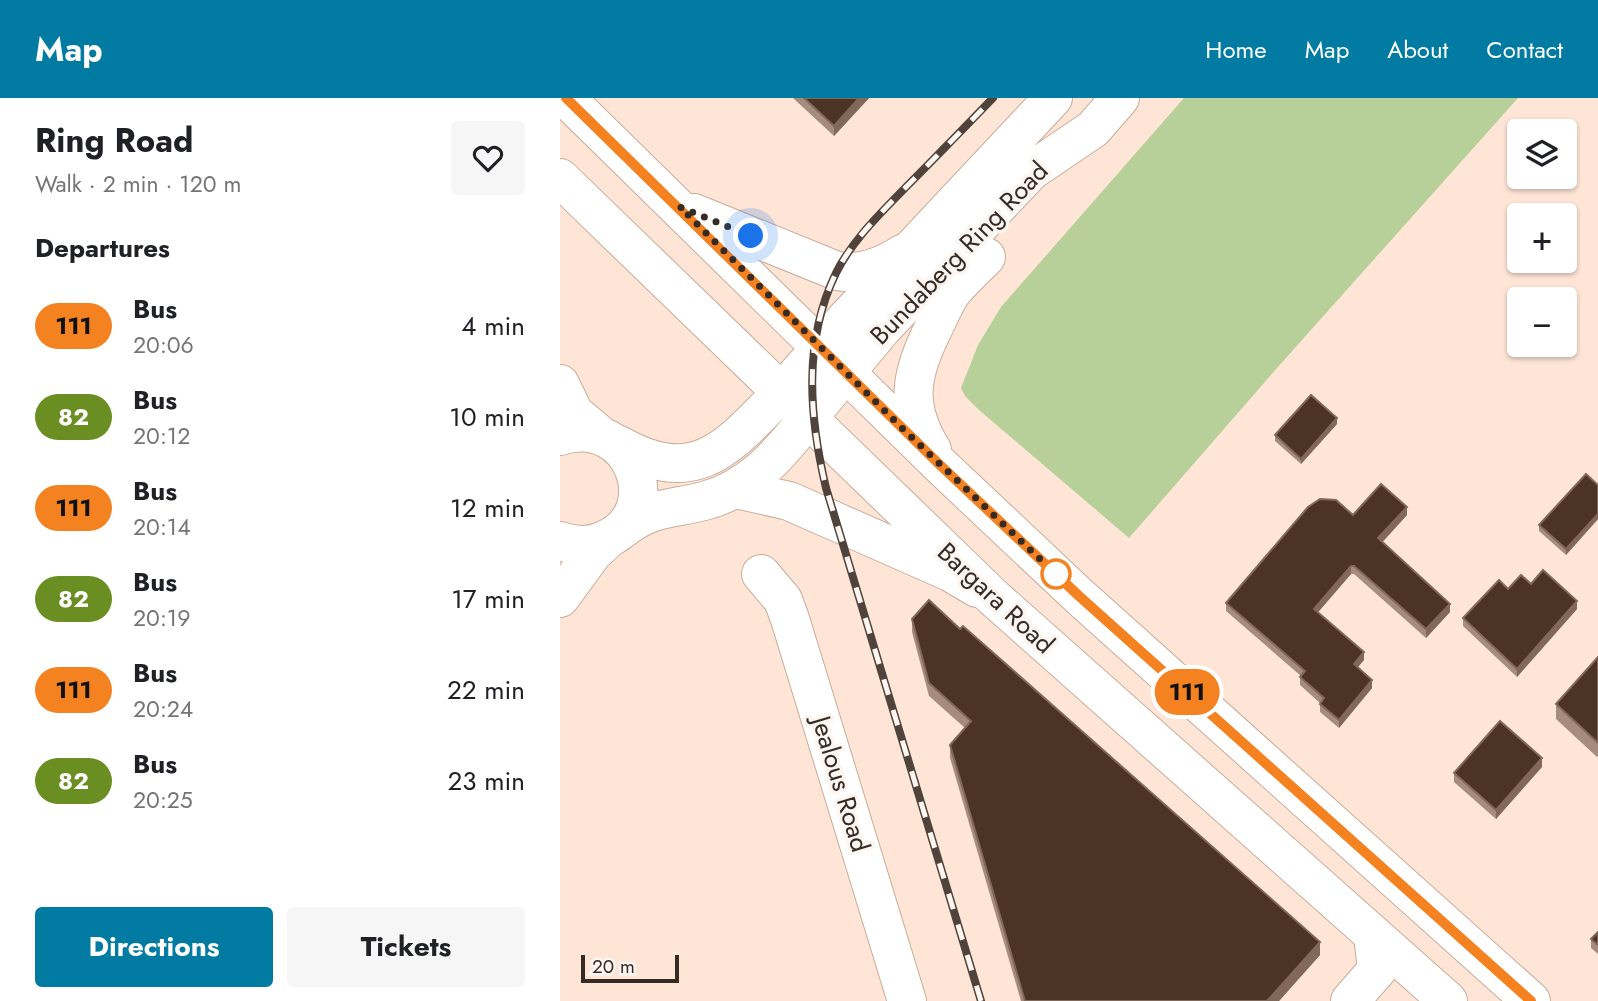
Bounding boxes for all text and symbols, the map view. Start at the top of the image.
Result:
text: Map [35,26,103,73]
text: Home [1205,32,1267,67]
text: Map [1305,32,1349,67]
text: About [1387,32,1448,67]
text: Contact [1486,32,1563,67]
text: Ring Road [35,117,193,164]
map controls [1507,119,1577,357]
button: layers [1507,119,1577,189]
button: heart [451,121,525,195]
street label: Bundaberg Ring Road [861,153,1057,353]
text: Walk · 2 min · 120 m [35,167,241,201]
button: + [1507,203,1577,273]
your location [733,218,768,253]
text: Departures [35,229,170,267]
button: − [1507,287,1577,357]
text: Bus [133,290,177,328]
text: 4 min [461,307,525,345]
text: 111 [55,308,92,343]
text: 20:06 [133,328,194,362]
text: Bus [133,381,177,419]
text: 10 min [449,398,525,436]
text: 82 [58,399,89,434]
text: 20:12 [133,419,190,453]
text: Bus [133,472,177,510]
text: 12 min [450,489,525,527]
text: 111 [55,490,92,525]
text: 20:14 [133,510,191,544]
street label: Bargara Road [929,534,1063,662]
unlabelled marker [1041,559,1071,589]
text: Bus [133,563,177,601]
text: 17 min [451,580,525,618]
text: 82 [58,581,89,616]
text: 20:19 [133,601,190,635]
text: Bus [133,654,177,692]
line badge: 111 [1147,669,1227,715]
text: 22 min [447,671,525,709]
text: 111 [55,672,92,707]
text: 111 [1169,674,1205,709]
text: 20:24 [133,692,193,726]
street label: Jealous Road [801,708,880,857]
text: Bus [133,745,177,783]
text: 23 min [448,762,525,800]
text: 82 [58,763,89,798]
text: 20:25 [133,783,193,817]
button: Directions [35,907,273,987]
button: Tickets [287,907,525,987]
scale bar [581,952,679,984]
text: 20 m [592,953,635,980]

